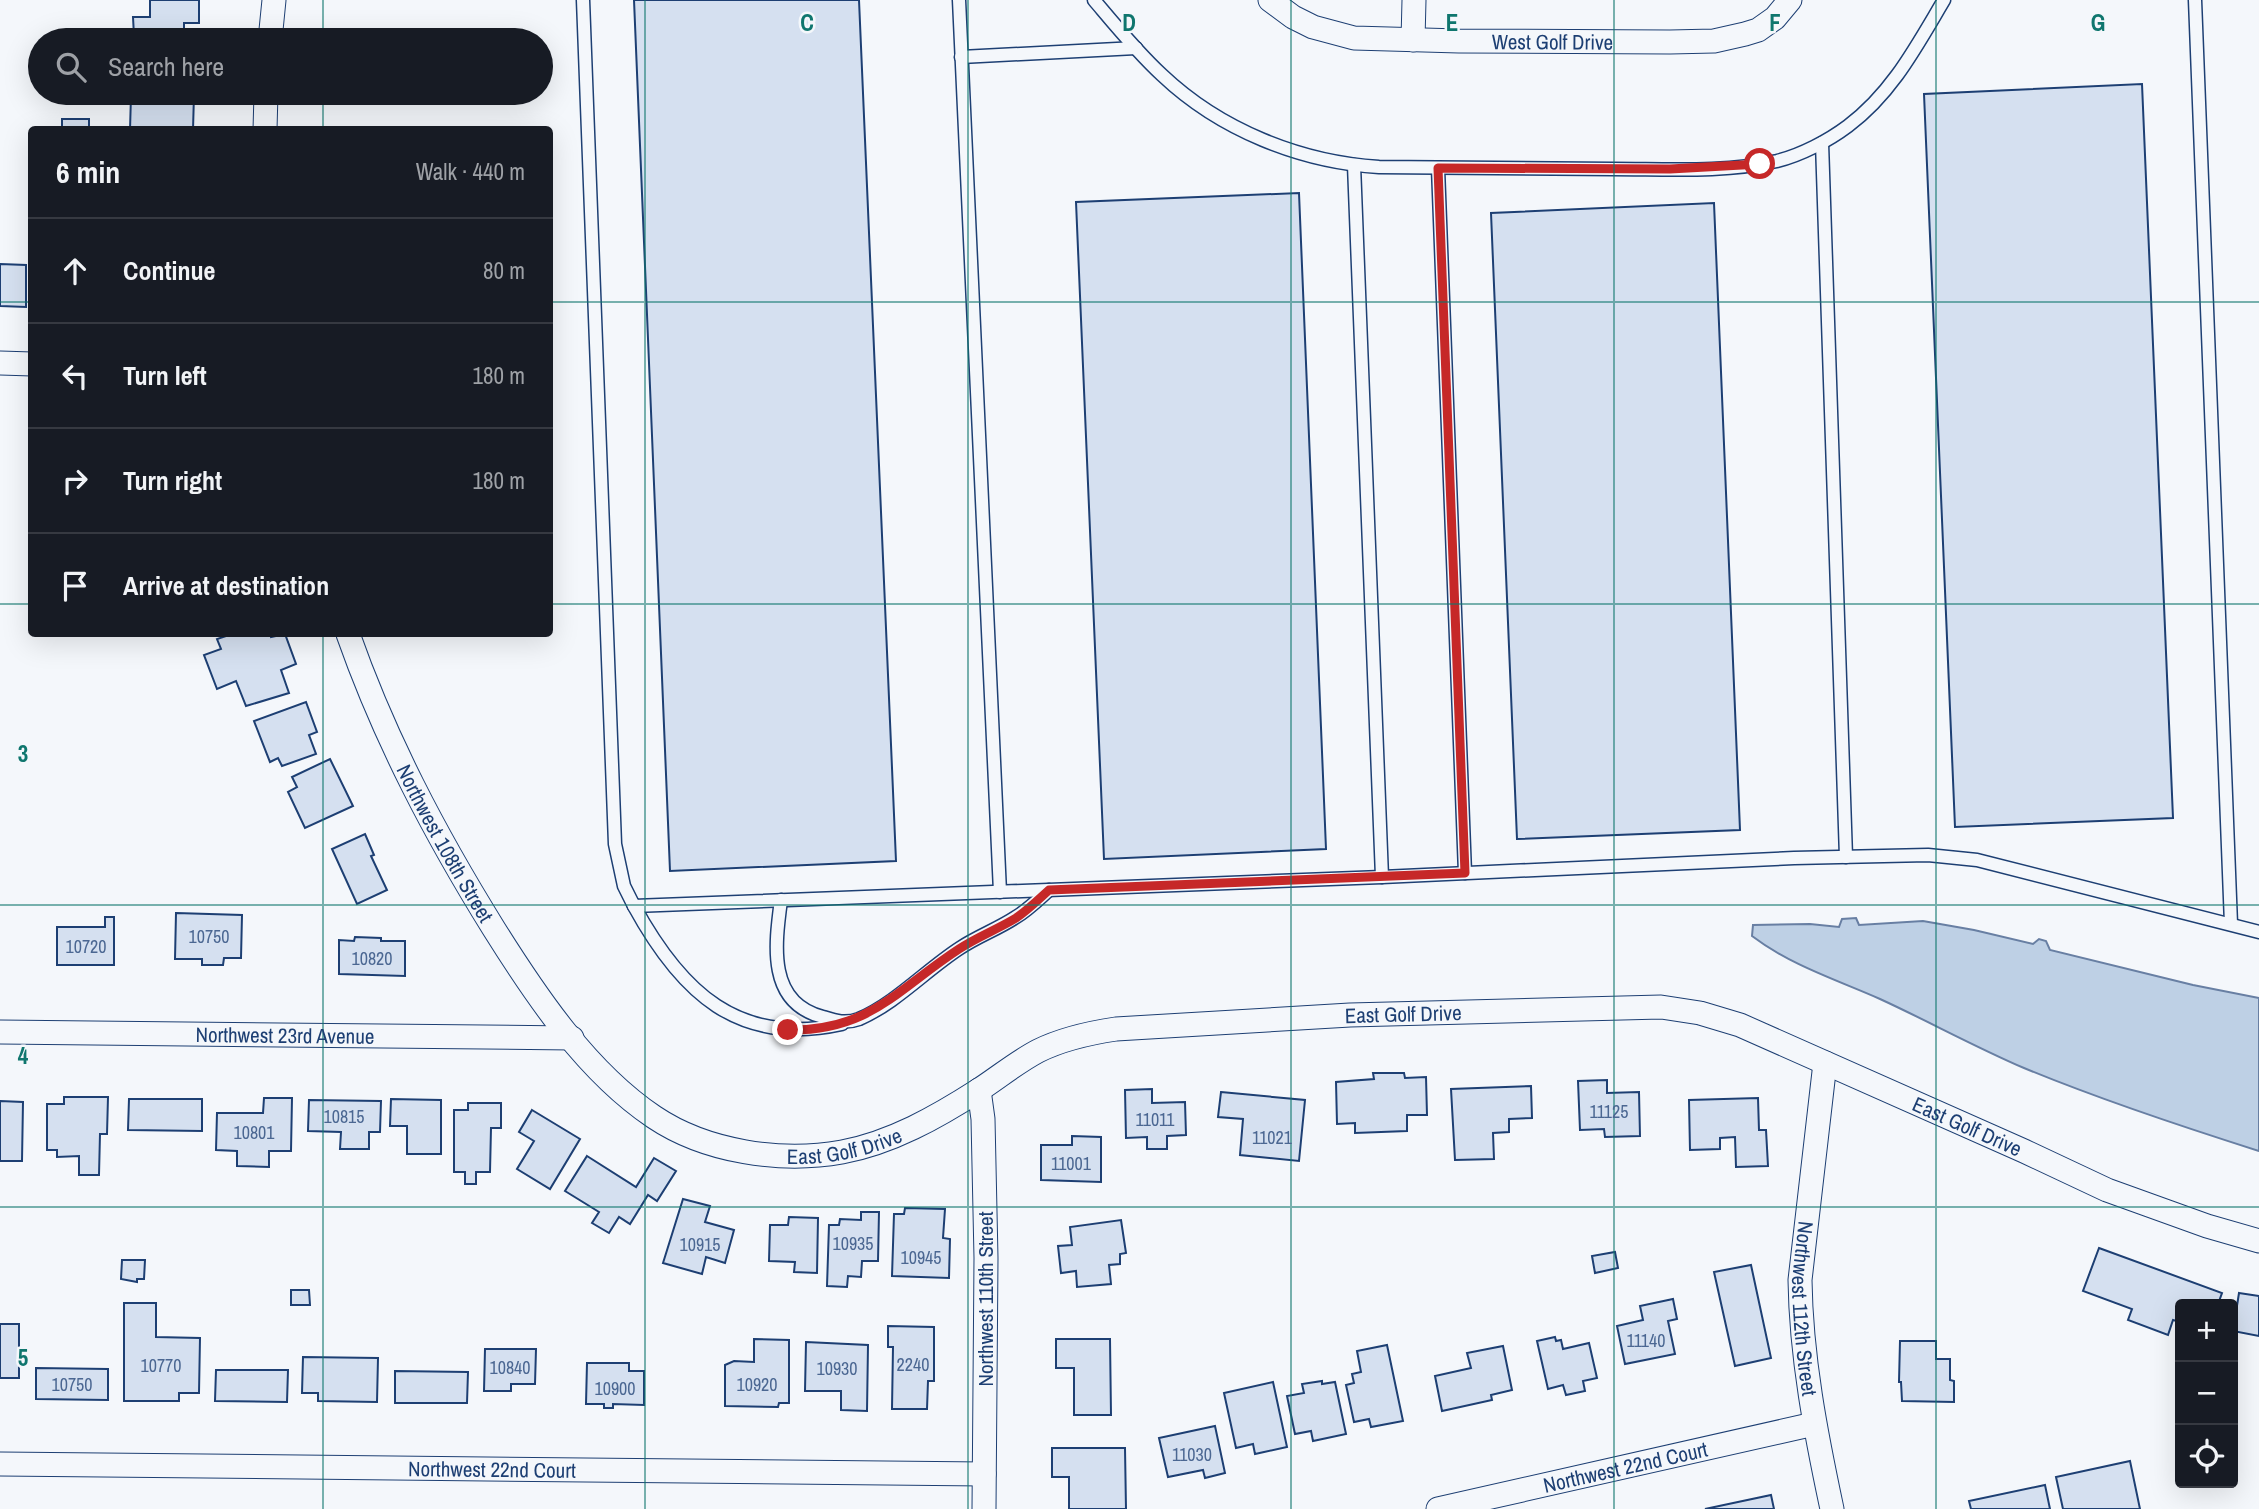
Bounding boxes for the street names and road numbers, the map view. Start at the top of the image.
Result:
street label: West Golf Drive [1492,27,1613,56]
street label: Northwest 108th Street [390,759,501,928]
street label: East Golf Drive [1344,998,1462,1030]
street label: Northwest 23rd Avenue [195,1020,375,1050]
street label: East Golf Drive [1908,1089,2027,1163]
street label: East Golf Drive [787,1120,906,1171]
street label: Northwest 110th Street [971,1211,1000,1386]
street label: Northwest 112th Street [1785,1220,1825,1398]
street label: Northwest 22nd Court [1540,1434,1710,1499]
street label: Northwest 22nd Court [408,1454,576,1484]

